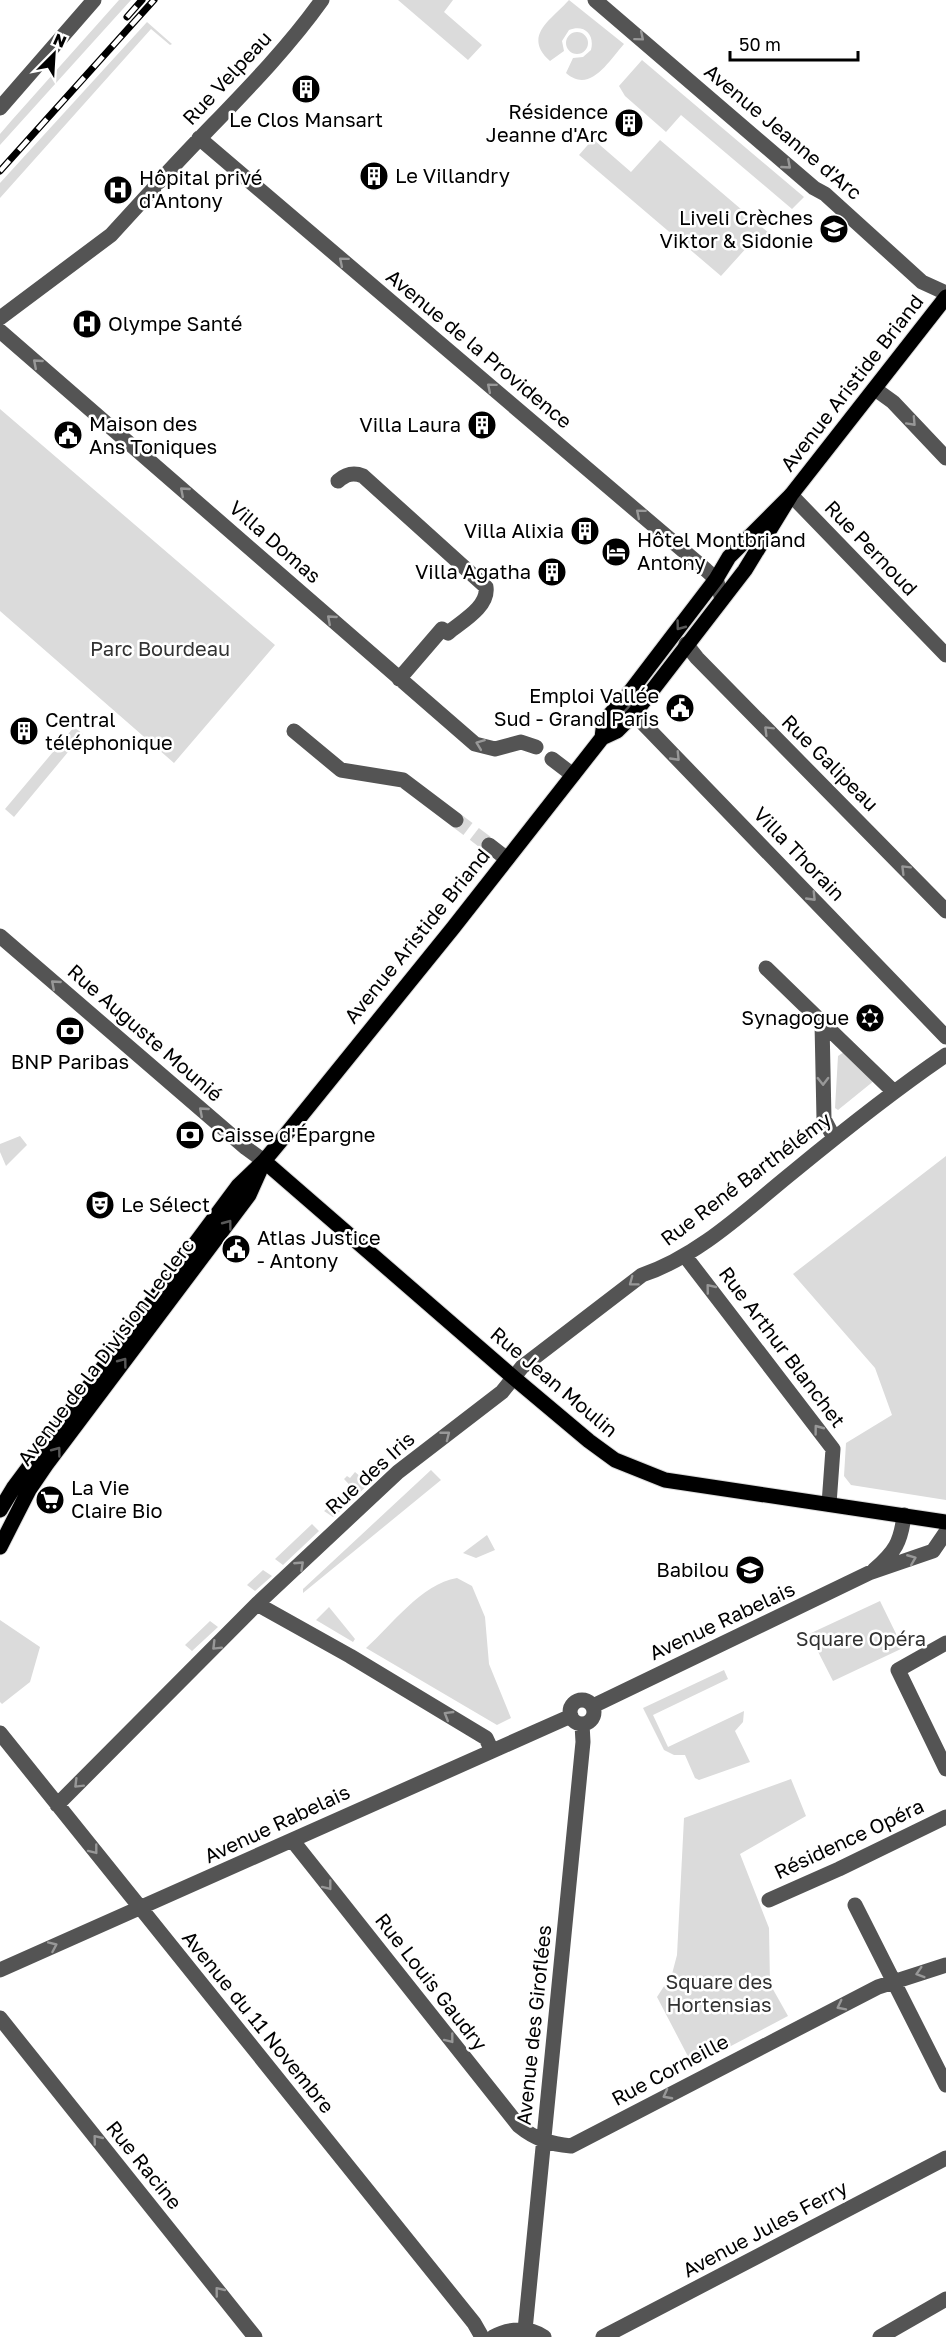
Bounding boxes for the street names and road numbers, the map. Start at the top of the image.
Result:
street label: Rue Velpeau [177,25,276,129]
street label: Avenue Jeanne d'Arc [700,58,867,204]
street label: Avenue de la Providence [382,264,577,433]
street label: Avenue Aristide Briand [775,289,928,475]
street label: Villa Domas [225,495,326,588]
street label: Rue Pernoud [820,495,923,600]
street label: Rue Galipeau [778,709,884,815]
street label: Villa Thorain [749,801,850,905]
street label: Avenue Aristide Briand [338,843,494,1027]
street label: Rue Auguste Mounié [63,959,228,1106]
street label: Rue René Barthélémy [656,1106,835,1250]
street label: Avenue de la Division Leclerc [12,1233,199,1470]
street label: Rue Arthur Blanchet [715,1261,851,1431]
street label: Rue Jean Moulin [486,1321,623,1441]
street label: Rue des Iris [320,1426,419,1518]
street label: Avenue Rabelais [645,1576,798,1664]
street label: Avenue Rabelais [200,1779,353,1867]
street label: Résidence Opéra [770,1793,927,1883]
street label: Rue Louis Gaudry [371,1908,493,2055]
street label: Avenue des Giroflées [511,1924,555,2126]
street label: Avenue du 11 Novembre [178,1925,340,2117]
street label: Rue Corneille [607,2028,732,2110]
street label: Rue Racine [102,2115,188,2213]
street label: Avenue Jules Ferry [678,2175,851,2282]

